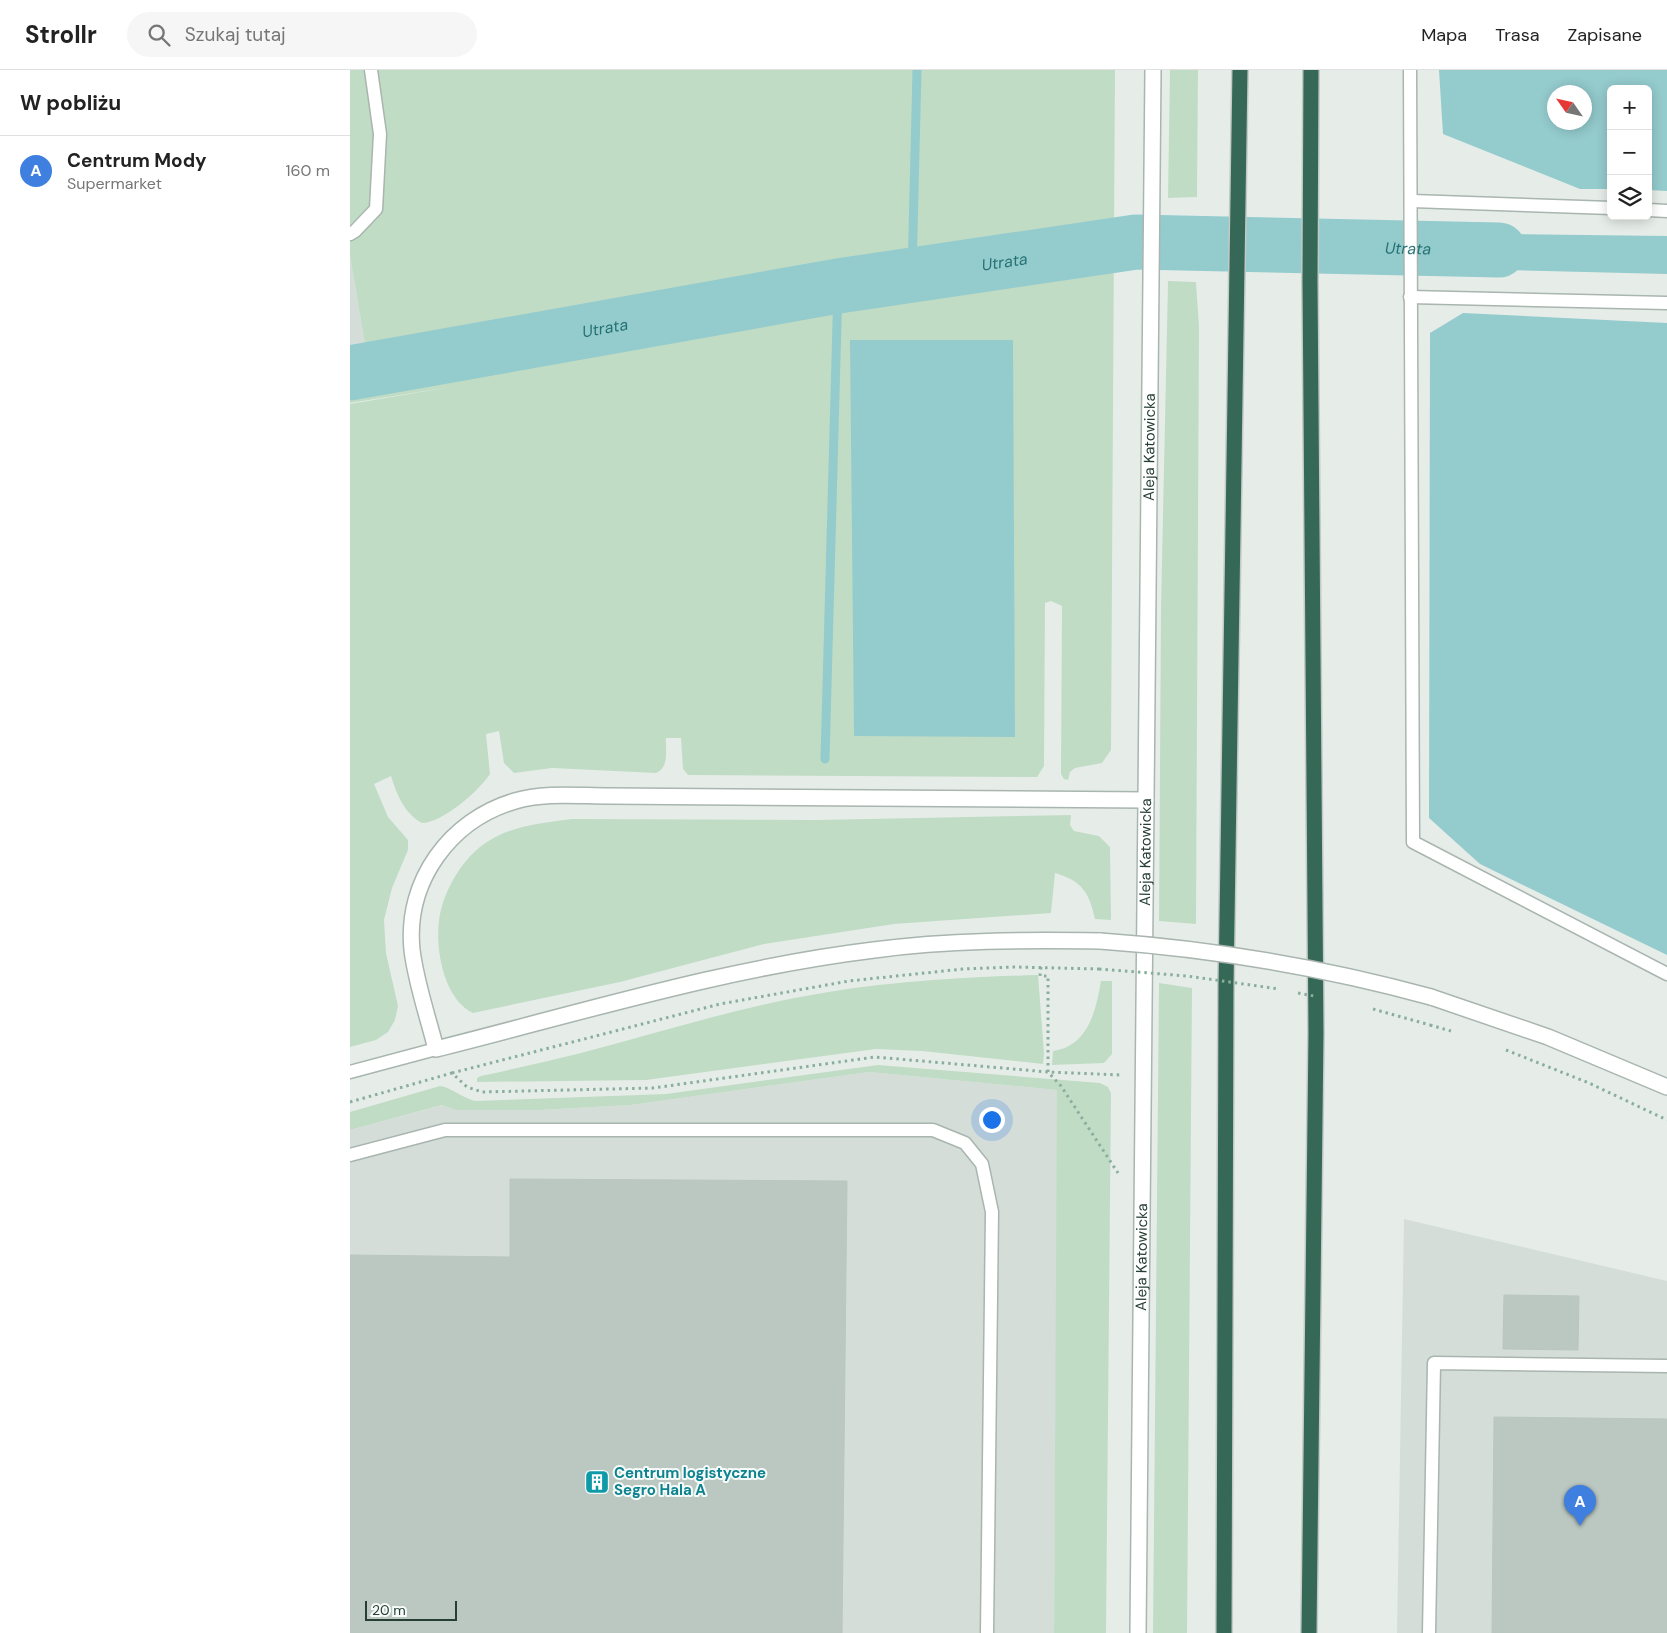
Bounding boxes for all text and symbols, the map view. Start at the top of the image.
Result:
search box [127,12,477,57]
text: Strollr [25,19,97,50]
icon: search [145,21,173,49]
text: Szukaj tutaj [185,22,286,47]
text: Mapa [1421,23,1467,47]
text: Trasa [1495,23,1539,47]
text: Zapisane [1567,23,1642,47]
north arrow [1547,85,1592,130]
map controls [1607,85,1652,220]
button: + [1607,85,1652,130]
text: W pobliżu [20,89,121,117]
button: − [1607,130,1652,175]
text: Centrum Mody [67,148,207,173]
text: A [30,160,42,181]
text: 160 m [286,160,330,181]
text: Supermarket [67,173,162,194]
button: layers [1607,175,1652,220]
water label: Utrata [1385,237,1432,260]
water label: Utrata [980,248,1029,276]
water label: Utrata [580,314,630,342]
street label: Aleja Katowicka [1139,393,1160,501]
street label: Aleja Katowicka [1135,798,1156,906]
your location [979,1107,1005,1133]
street label: Aleja Katowicka [1131,1203,1152,1311]
place label: Centrum logistyczne Segro Hala A [614,1463,766,1500]
building icon: Centrum logistyczne Segro Hala A [584,1469,610,1495]
pin: A [1564,1485,1596,1526]
scale bar [365,1598,458,1621]
text: 20 m [372,1601,406,1619]

